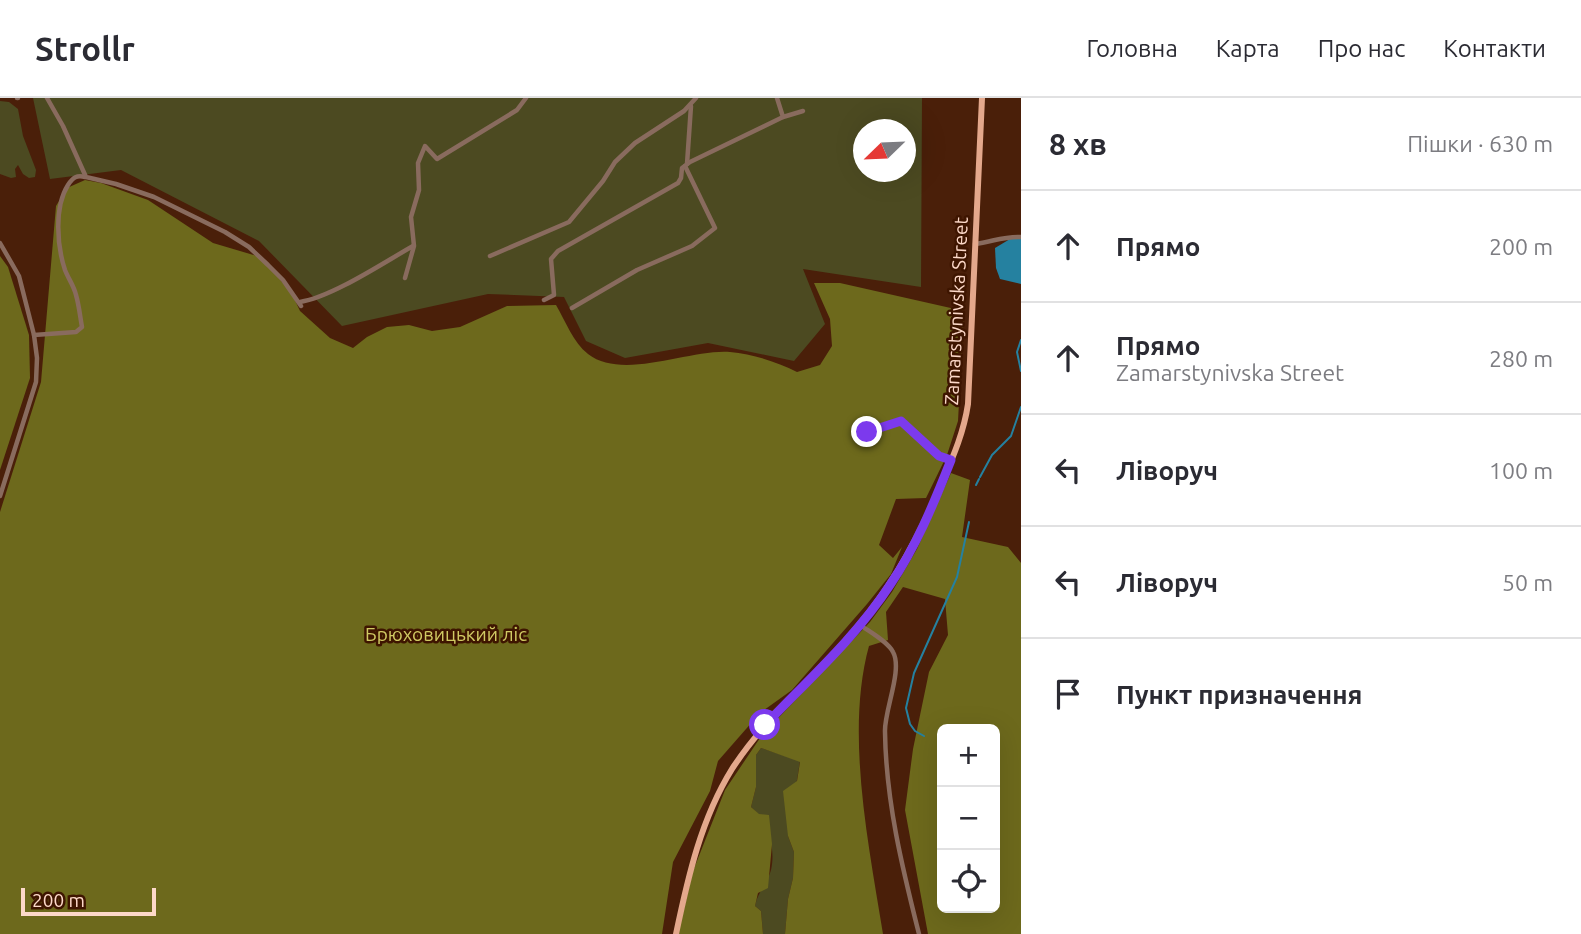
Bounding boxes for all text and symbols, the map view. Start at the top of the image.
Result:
text: Strollr [35,30,135,67]
text: Головна [1086,35,1178,62]
text: Карта [1216,35,1280,62]
text: Про нас [1318,35,1405,62]
text: Контакти [1443,35,1546,62]
north arrow [853,119,916,182]
text: 8 хв [1049,127,1107,161]
text: Пішки · 630 m [1407,131,1553,156]
street label: Zamarstynivska Street [940,216,972,406]
icon: ahead [1049,227,1087,265]
text: Прямо [1116,232,1200,261]
text: 200 m [1489,234,1553,259]
text: Прямо [1116,331,1200,360]
icon: ahead [1049,339,1087,377]
text: 280 m [1489,346,1553,371]
text: Zamarstynivska Street [1116,360,1344,385]
route end [851,416,882,447]
icon: left [1049,451,1087,489]
text: Ліворуч [1116,456,1218,485]
text: 100 m [1489,458,1553,483]
icon: left [1049,563,1087,601]
text: Ліворуч [1116,568,1218,597]
text: 50 m [1502,570,1553,595]
park label: Брюховицький ліс [365,623,527,645]
icon: arrive [1049,675,1087,713]
text: Пункт призначення [1116,680,1362,709]
route start [749,709,780,740]
map controls [937,724,1000,913]
button: + [937,724,1000,787]
button: − [937,787,1000,850]
button: locate [937,850,1000,913]
scale bar [21,885,156,917]
text: 200 m [32,889,85,911]

